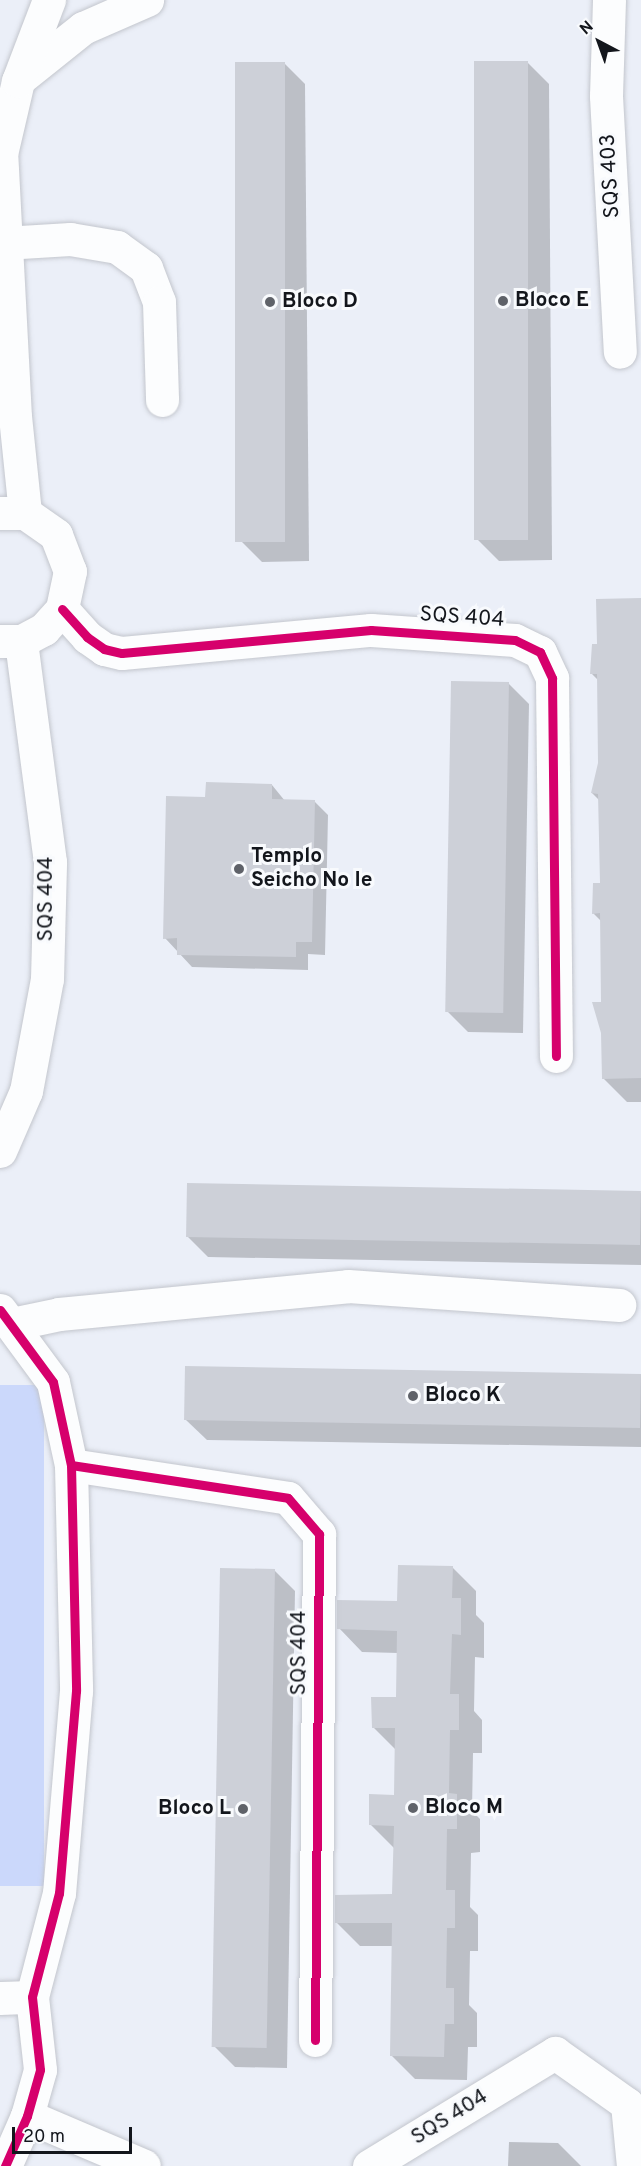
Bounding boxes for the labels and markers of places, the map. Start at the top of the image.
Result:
place label: Bloco E [515,288,589,314]
place label: Bloco D [282,289,358,315]
marker: Bloco E [496,294,510,308]
marker: Bloco D [263,295,277,309]
place label: Templo Seicho No Ie [251,844,372,894]
marker: Templo Seicho No Ie [232,862,246,876]
place label: Bloco K [425,1383,501,1409]
marker: Bloco K [406,1389,420,1403]
place label: Bloco M [425,1795,503,1821]
place label: Bloco L [158,1796,231,1822]
marker: Bloco M [406,1801,420,1815]
marker: Bloco L [236,1802,250,1816]

